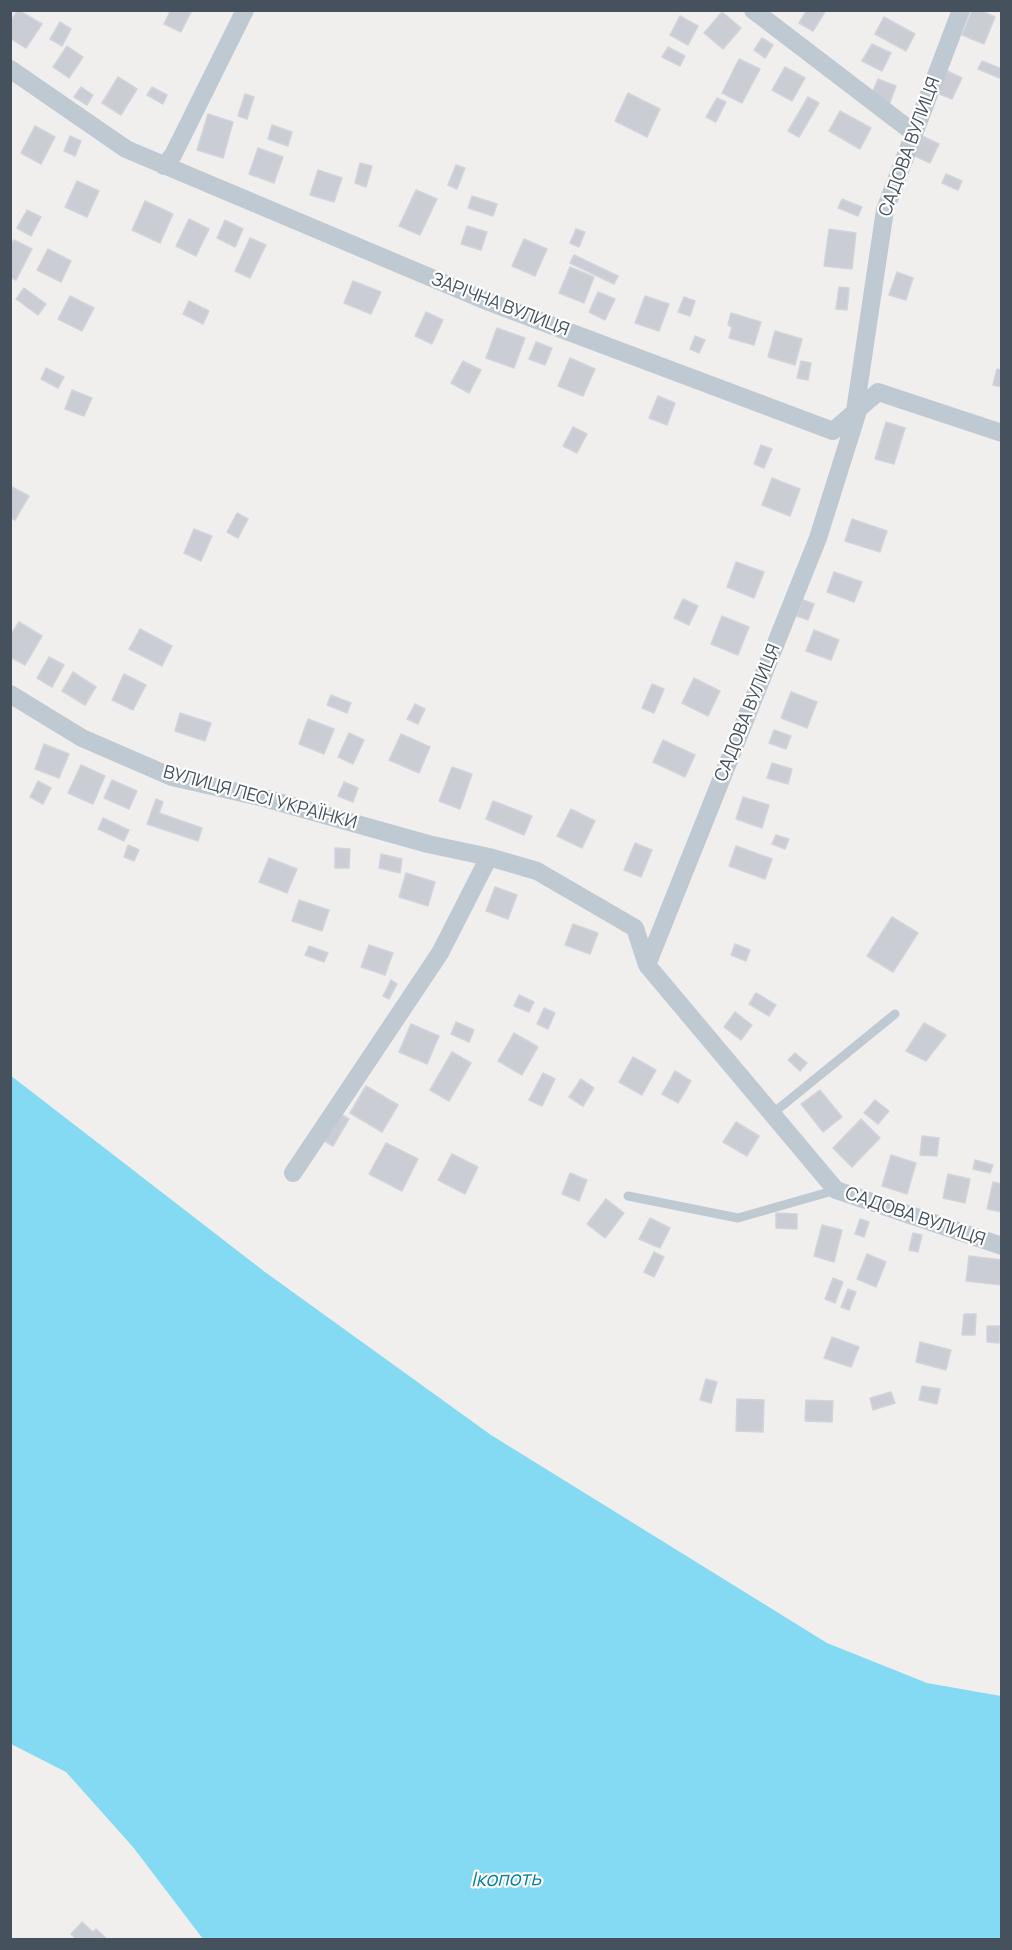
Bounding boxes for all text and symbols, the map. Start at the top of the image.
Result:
street label: САДОВА ВУЛИЦЯ [875,74,945,220]
street label: ЗАРІЧНА ВУЛИЦЯ [428,269,572,341]
street label: САДОВА ВУЛИЦЯ [711,641,785,785]
street label: ВУЛИЦЯ ЛЕСІ УКРАЇНКИ [161,762,359,834]
street label: САДОВА ВУЛИЦЯ [842,1183,988,1251]
water label: Ікопоть [471,1867,541,1893]

